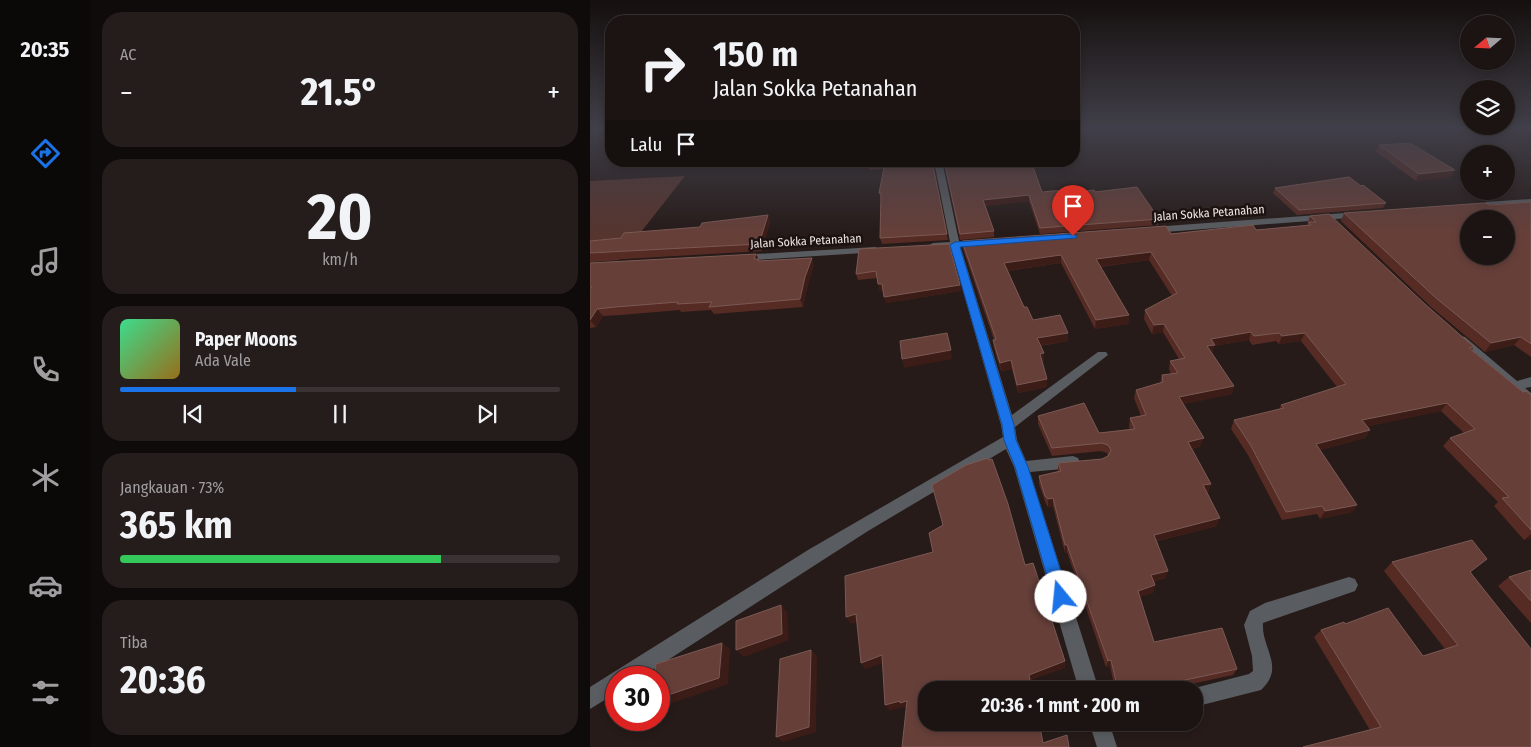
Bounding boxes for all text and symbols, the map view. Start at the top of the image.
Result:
north arrow [1460,15,1515,70]
map controls [1460,15,1515,265]
text: 150 m [713,33,798,75]
icon: right [630,35,695,100]
text: 20:35 [21,36,69,63]
text: AC [120,45,136,64]
text: 21.5° [301,69,379,115]
text: Jalan Sokka Petanahan [713,75,917,102]
text: − [120,76,133,109]
text: + [547,76,560,109]
button: layers [1460,80,1515,135]
icon: arrive [672,130,700,158]
text: Lalu [630,133,662,156]
icon: directions [28,136,63,171]
button: + [1460,145,1515,200]
text: 20 [307,178,373,256]
pin [1052,185,1094,236]
icon: arrive [1059,192,1087,220]
street label: Jalan Sokka Petanahan [1153,202,1265,224]
button: − [1460,210,1515,265]
street label: Jalan Sokka Petanahan [750,231,862,251]
icon: music [28,244,63,279]
text: km/h [322,250,358,269]
text: Paper Moons [195,328,297,351]
text: Ada Vale [195,351,251,370]
icon: phone [28,352,63,387]
icon: previous [179,400,207,428]
icon: pause [326,400,354,428]
icon: next [473,400,501,428]
icon: climate [28,460,63,495]
text: Jangkauan · 73% [120,478,224,497]
text: 365 km [120,502,233,548]
icon: car [28,568,63,603]
position arrow [1034,570,1086,622]
text: Tiba [120,633,148,652]
text: 20:36 [120,657,206,703]
speed limit sign: 30 [605,666,670,731]
icon: filters [28,675,63,710]
text: 20:36 · 1 mnt · 200 m [981,694,1140,717]

